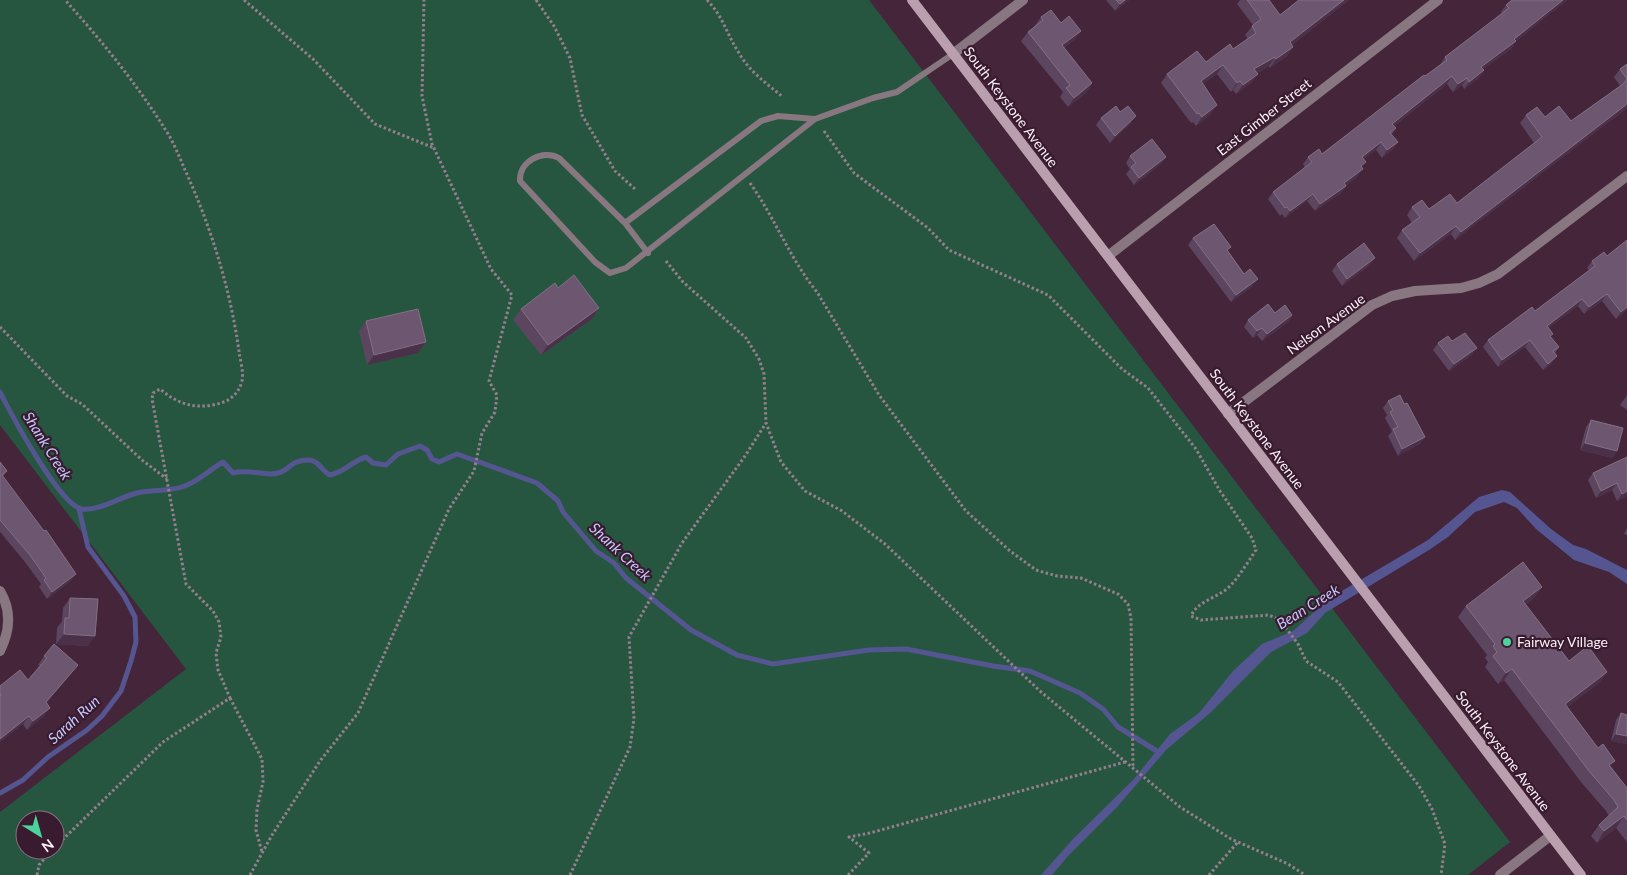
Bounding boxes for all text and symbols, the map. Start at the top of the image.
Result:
street label: South Keystone Avenue [961,43,1062,170]
street label: East Gimber Street [1213,74,1314,159]
street label: Nelson Avenue [1283,290,1368,358]
street label: South Keystone Avenue [1207,365,1308,492]
water label: Shank Creek [20,408,76,484]
water label: Shank Creek [586,518,656,585]
water label: Bean Creek [1273,579,1343,633]
place label: Fairway Village [1517,633,1608,650]
marker: Fairway Village [1501,636,1513,648]
street label: South Keystone Avenue [1453,687,1554,814]
water label: Sarah Run [44,691,103,747]
north arrow [15,810,65,860]
text: N [39,836,58,856]

